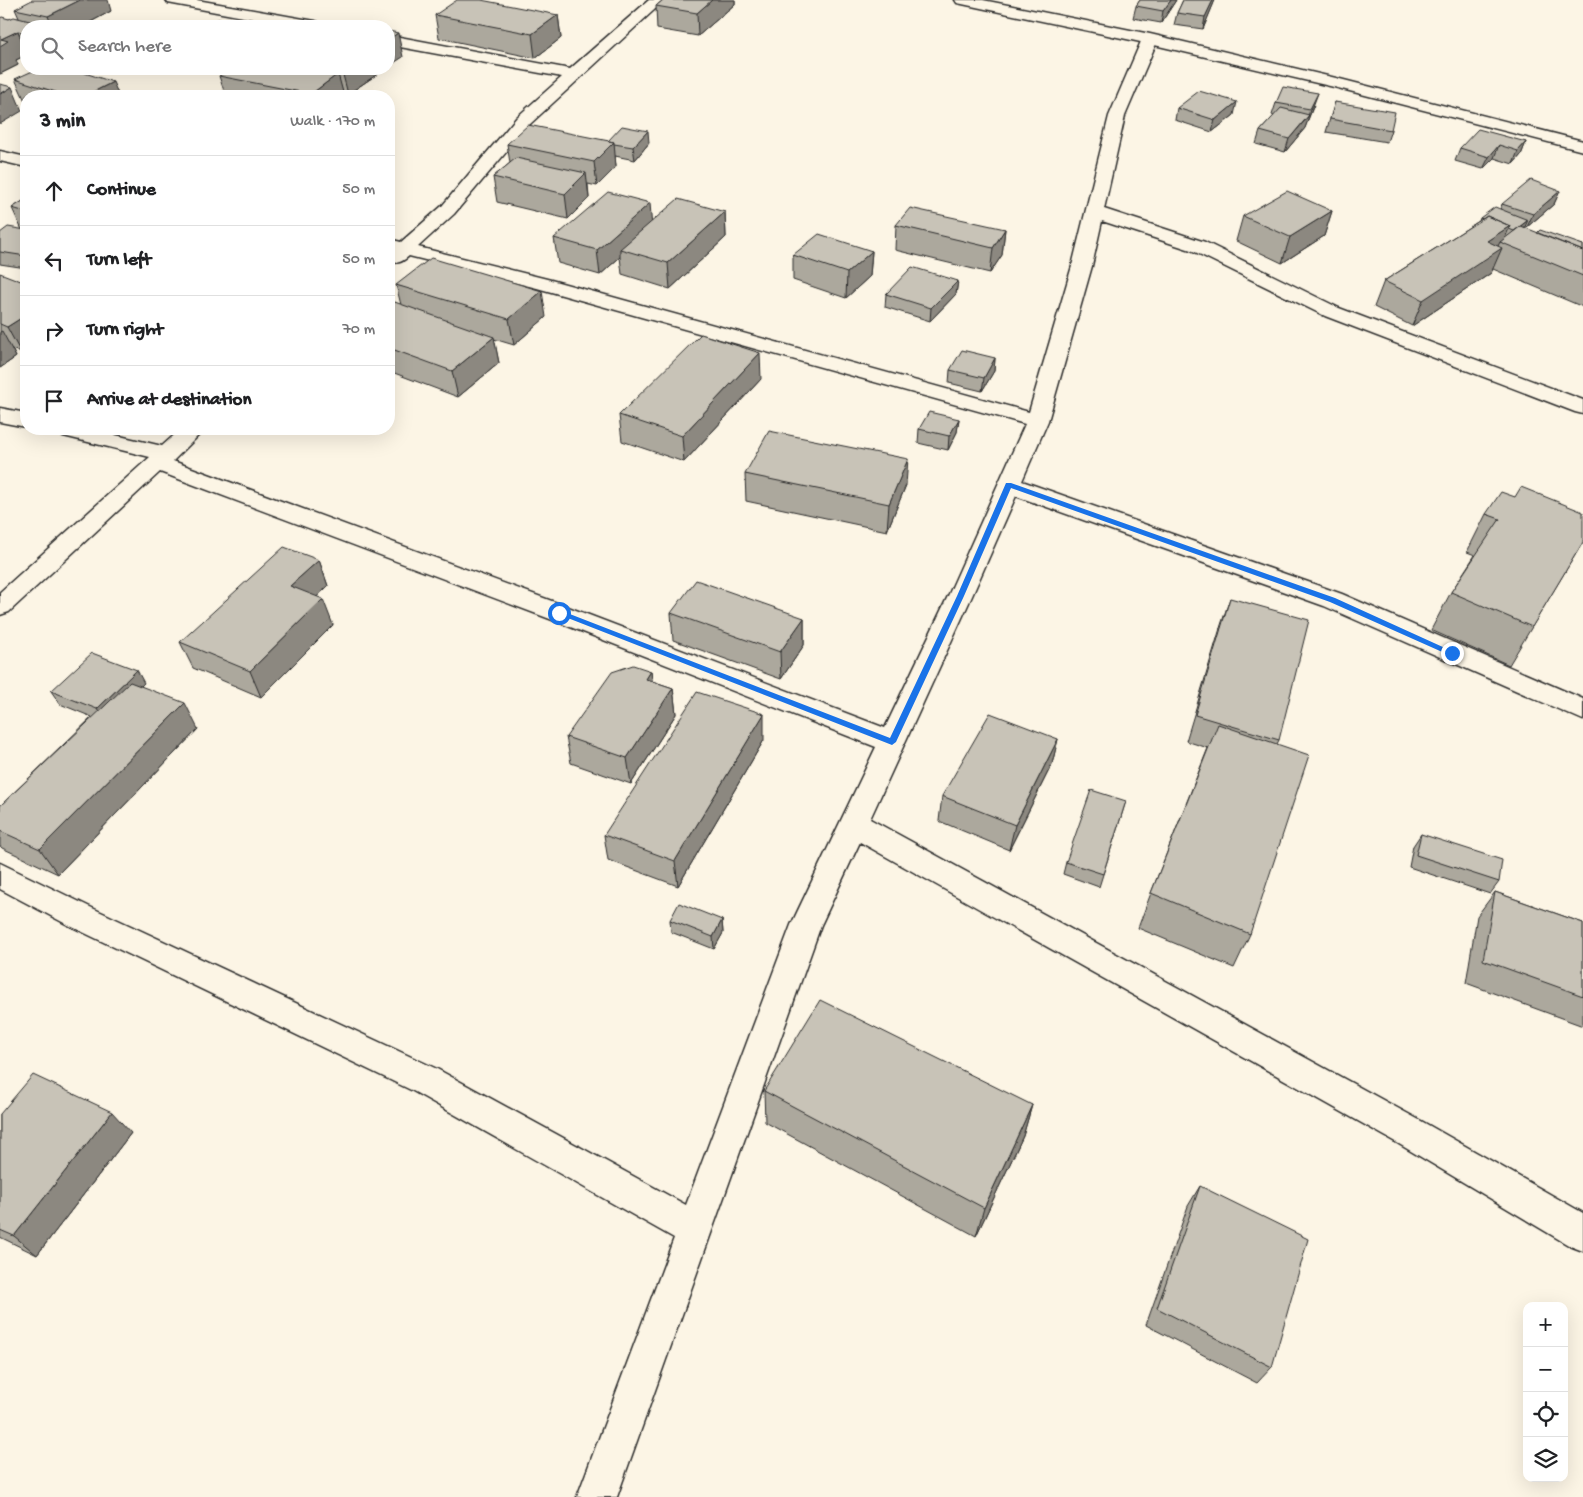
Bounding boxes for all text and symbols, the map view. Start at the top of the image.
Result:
search box [20,20,395,75]
icon: search [38,34,66,62]
text: Search here [78,36,172,59]
text: 3 min [40,110,85,135]
text: Walk · 170 m [290,113,375,132]
icon: ahead [40,177,68,205]
text: Continue [87,179,156,202]
text: 50 m [342,181,375,200]
icon: left [40,247,68,275]
text: Turn left [87,249,151,272]
text: 50 m [342,251,375,270]
icon: right [40,317,68,345]
text: Turn right [87,319,163,342]
text: 70 m [342,321,375,340]
icon: arrive [40,387,68,415]
text: Arrive at destination [87,389,251,412]
route start [548,602,571,625]
route end [1441,642,1464,665]
map controls [1523,1302,1568,1482]
button: + [1523,1302,1568,1347]
button: − [1523,1347,1568,1392]
button: locate [1523,1392,1568,1437]
button: layers [1523,1437,1568,1482]

